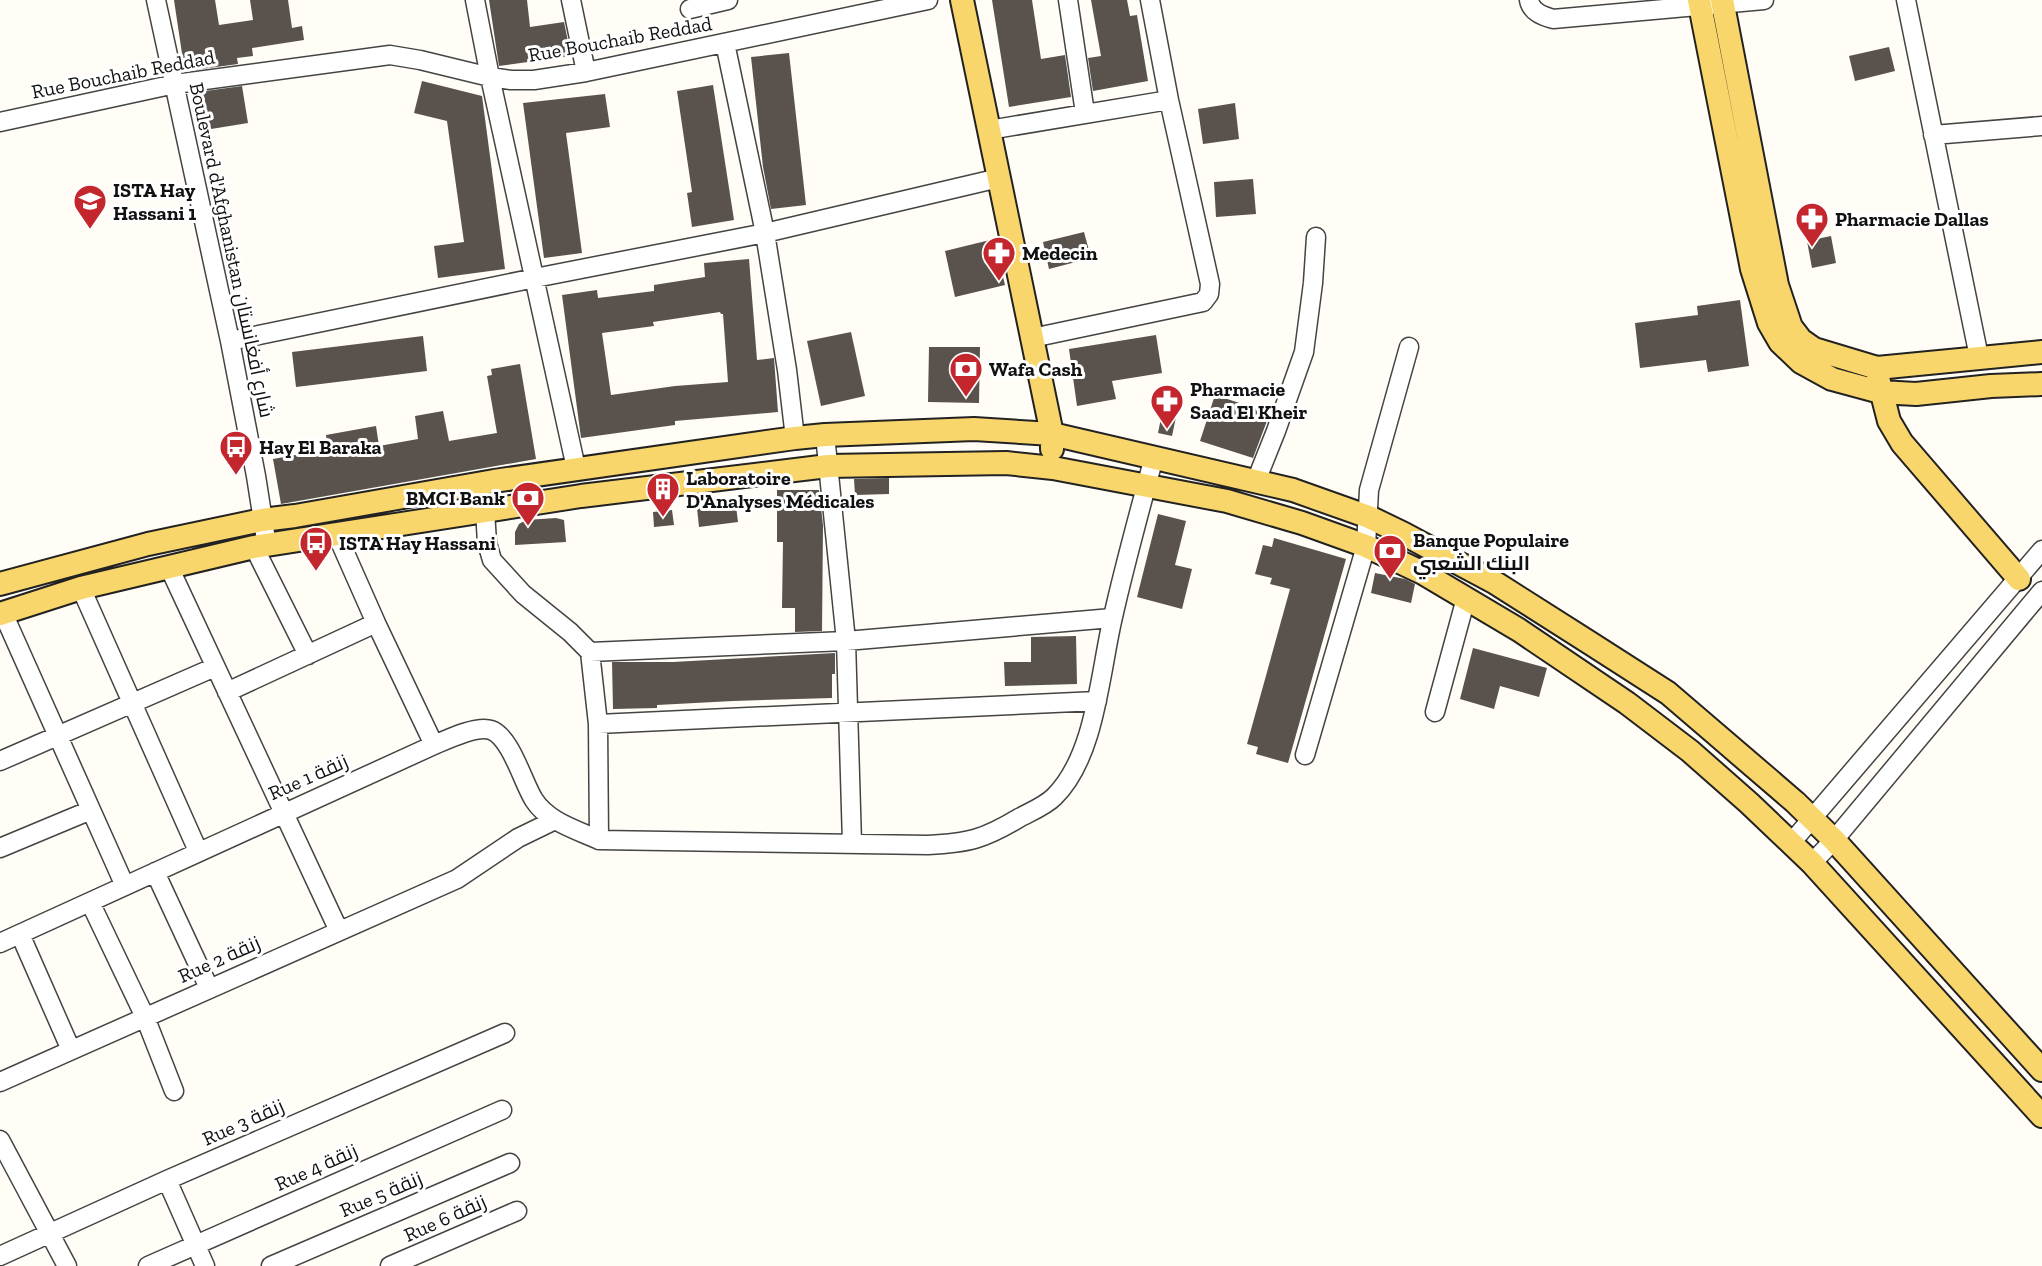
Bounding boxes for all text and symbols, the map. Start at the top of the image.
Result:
street label: Rue Bouchaib Reddad [526,11,714,67]
street label: Rue Bouchaib Reddad [29,44,217,104]
street label: Boulevard d'Afghanistan شارع أفغانستان [183,80,279,420]
place label: ISTA Hay Hassani 1 [113,178,196,225]
school or university icon: ISTA Hay Hassani 1 [72,183,108,230]
pharmacy icon: Pharmacie Dallas [1794,201,1830,248]
place label: Pharmacie Dallas [1835,207,1989,231]
pharmacy icon: Medecin [981,235,1017,282]
place label: Medecin [1022,241,1098,265]
bank icon: Wafa Cash [948,351,984,398]
place label: Wafa Cash [989,357,1083,381]
place label: Pharmacie Saad El Kheir [1190,377,1308,424]
pharmacy icon: Pharmacie Saad El Kheir [1149,383,1185,430]
bus stop icon: Hay El Baraka [218,429,254,476]
place label: Hay El Baraka [259,435,382,459]
place label: Laboratoire D'Analyses Médicales [686,466,874,513]
building icon: Laboratoire D'Analyses Médicales [645,471,681,518]
bank icon: BMCI Bank [510,480,546,527]
place label: BMCI Bank [406,486,505,510]
bus stop icon: ISTA Hay Hassani [298,525,334,572]
place label: Banque Populaire البنك الشعبي [1413,528,1569,580]
place label: ISTA Hay Hassani [339,531,496,555]
bank icon: Banque Populaire البنك الشعبي [1372,533,1408,580]
street label: Rue 1 زنقة [264,749,352,805]
street label: Rue 2 زنقة [174,930,264,988]
street label: Rue 3 زنقة [198,1093,288,1151]
street label: Rue 4 زنقة [271,1138,361,1196]
street label: Rue 5 زنقة [336,1166,426,1222]
street label: Rue 6 زنقة [400,1189,490,1247]

